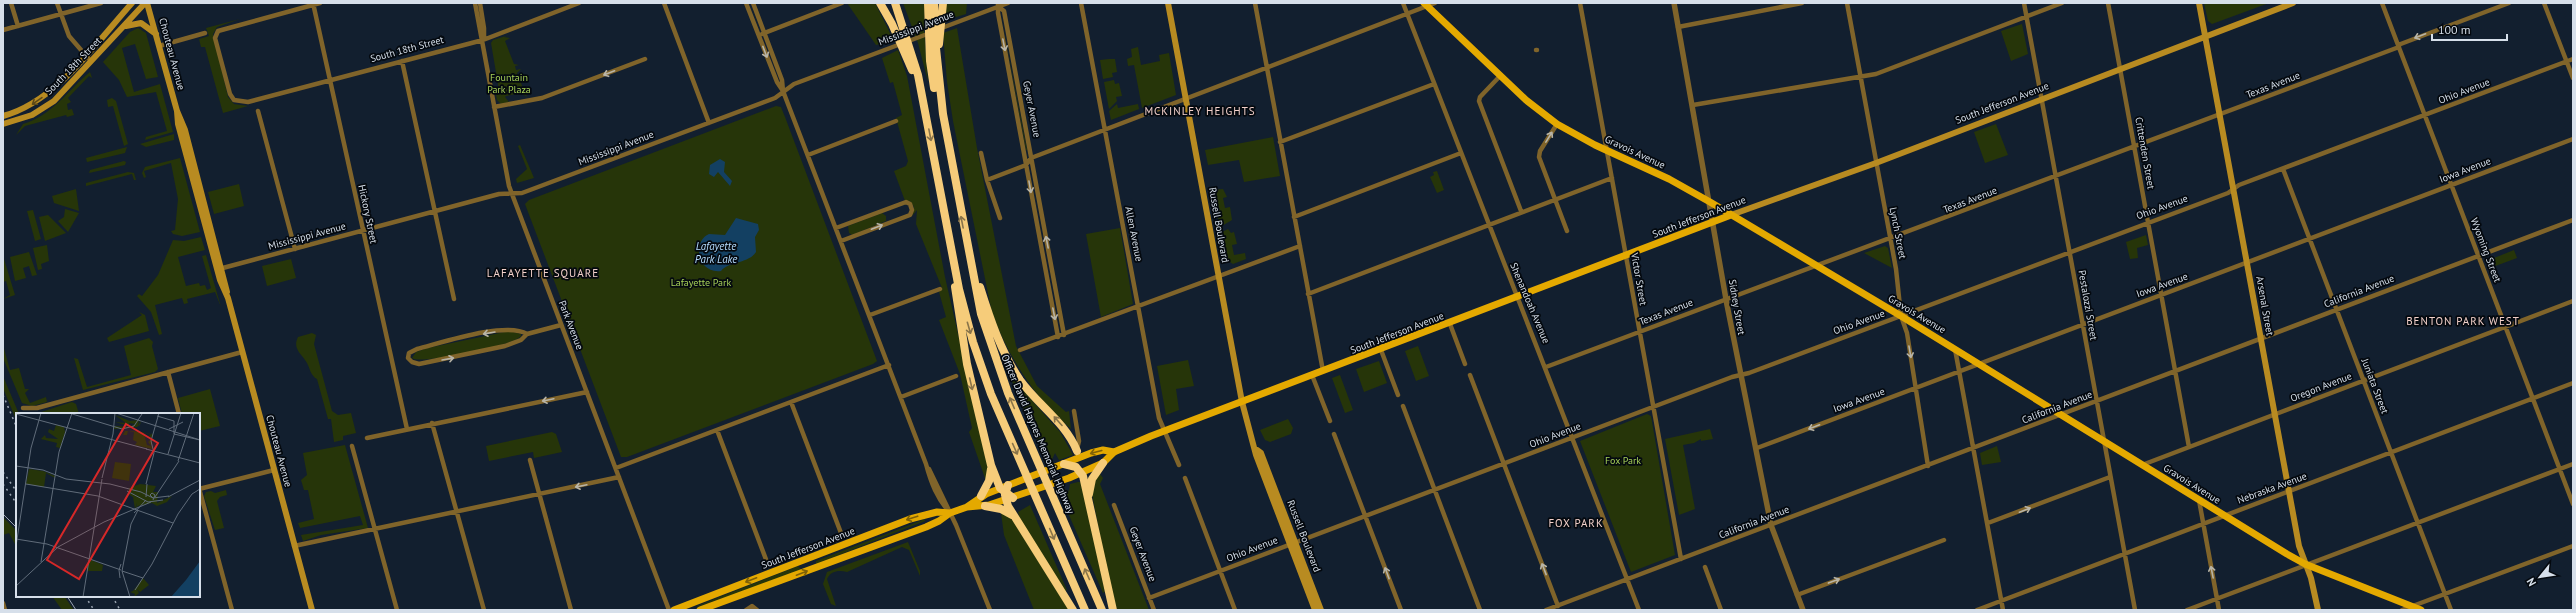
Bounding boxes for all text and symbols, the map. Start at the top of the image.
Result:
street label: Mississippi Avenue [876,8,956,48]
street label: Chouteau Avenue [156,16,188,92]
scale bar [2432,16,2507,42]
text: 100 m [2438,22,2471,37]
street label: South 18th Street [369,33,446,65]
one-way arrow [2415,33,2427,41]
street label: South 18th Street [42,34,104,98]
one-way arrow [1000,38,1008,51]
one-way arrow [762,46,770,58]
one-way arrow [603,69,615,77]
street label: Texas Avenue [2244,69,2302,101]
park label: Fountain Park Plaza [487,71,531,96]
street label: Ohio Avenue [2436,75,2492,107]
street label: Geyer Avenue [1020,79,1044,139]
street label: South Jefferson Avenue [1953,79,2051,127]
one-way arrow [32,97,43,105]
district label: MCKINLEY HEIGHTS [1144,104,1256,118]
street label: Crittenden Street [2132,116,2158,191]
street label: Mississippi Avenue [576,128,656,168]
one-way arrow [926,128,934,141]
one-way arrow [1545,132,1553,143]
street label: Gravois Avenue [1603,132,1667,172]
street label: Iowa Avenue [2437,154,2493,186]
one-way arrow [1026,180,1034,193]
street label: Hickory Street [355,183,381,245]
street label: Texas Avenue [1941,184,1999,216]
street label: Russell Boulevard [1206,186,1232,264]
street label: Ohio Avenue [2134,192,2190,222]
street label: South Jefferson Avenue [1650,193,1748,241]
street label: Allen Avenue [1122,205,1146,263]
street label: Lynch Street [1887,206,1910,261]
one-way arrow [958,216,966,229]
street label: Wyoming Street [2468,216,2504,285]
street label: Mississippi Avenue [267,219,347,253]
one-way arrow [871,222,883,230]
one-way arrow [1042,236,1050,249]
water label: Lafayette Park Lake [695,239,737,266]
street label: Victor Street [1628,251,1650,307]
street label: Shenandoah Avenue [1507,261,1553,345]
district label: LAFAYETTE SQUARE [487,266,599,280]
street label: Pestalozzi Street [2075,269,2101,342]
street label: Iowa Avenue [2134,270,2190,300]
street label: California Avenue [2322,272,2396,310]
street label: Arsenal Street [2253,275,2277,337]
park label: Lafayette Park [671,276,731,289]
street label: Sidney Street [1726,278,1748,336]
street label: Gravois Avenue [1886,292,1948,336]
street label: Texas Avenue [1637,296,1695,328]
street label: Park Avenue [556,299,586,351]
one-way arrow [1050,307,1058,320]
street label: Ohio Avenue [1831,307,1887,337]
street label: South Jefferson Avenue [1348,309,1446,357]
district label: BENTON PARK WEST [2406,314,2520,328]
one-way arrow [966,321,973,334]
one-way arrow [483,329,496,337]
one-way arrow [1907,345,1915,358]
street label: Officer David Haynes Memorial Highway [998,352,1078,516]
one-way arrow [441,354,454,362]
street label: Juniata Street [2358,356,2392,416]
street label: Oregon Avenue [2288,369,2354,405]
one-way arrow [968,377,975,390]
street label: Iowa Avenue [1831,385,1887,415]
street label: California Avenue [2020,388,2094,426]
one-way arrow [542,397,555,405]
one-way arrow [1008,397,1015,409]
inset map [16,413,200,597]
street label: Chouteau Avenue [263,413,295,489]
one-way arrow [1053,416,1062,426]
street label: Ohio Avenue [1527,419,1583,451]
one-way arrow [1809,423,1821,431]
one-way arrow [1012,443,1019,455]
one-way arrow [1090,449,1103,456]
park label: Fox Park [1605,454,1641,467]
street label: Gravois Avenue [2161,461,2223,507]
street label: Nebraska Avenue [2235,469,2309,507]
one-way arrow [575,483,588,491]
street label: Russell Boulevard [1284,498,1324,574]
street label: California Avenue [1717,503,1791,541]
one-way arrow [2018,505,2030,513]
one-way arrow [907,515,919,523]
district label: FOX PARK [1548,516,1604,530]
street label: South Jefferson Avenue [759,524,857,572]
street label: Geyer Avenue [1127,525,1159,583]
one-way arrow [1049,528,1056,540]
street label: Ohio Avenue [1224,533,1280,565]
north arrow [2520,557,2560,597]
one-way arrow [1539,564,1547,576]
one-way arrow [2208,566,2216,579]
one-way arrow [1383,568,1391,580]
one-way arrow [796,569,808,577]
one-way arrow [1082,569,1090,581]
text: N [2523,575,2539,589]
one-way arrow [746,576,758,584]
one-way arrow [1827,577,1839,585]

